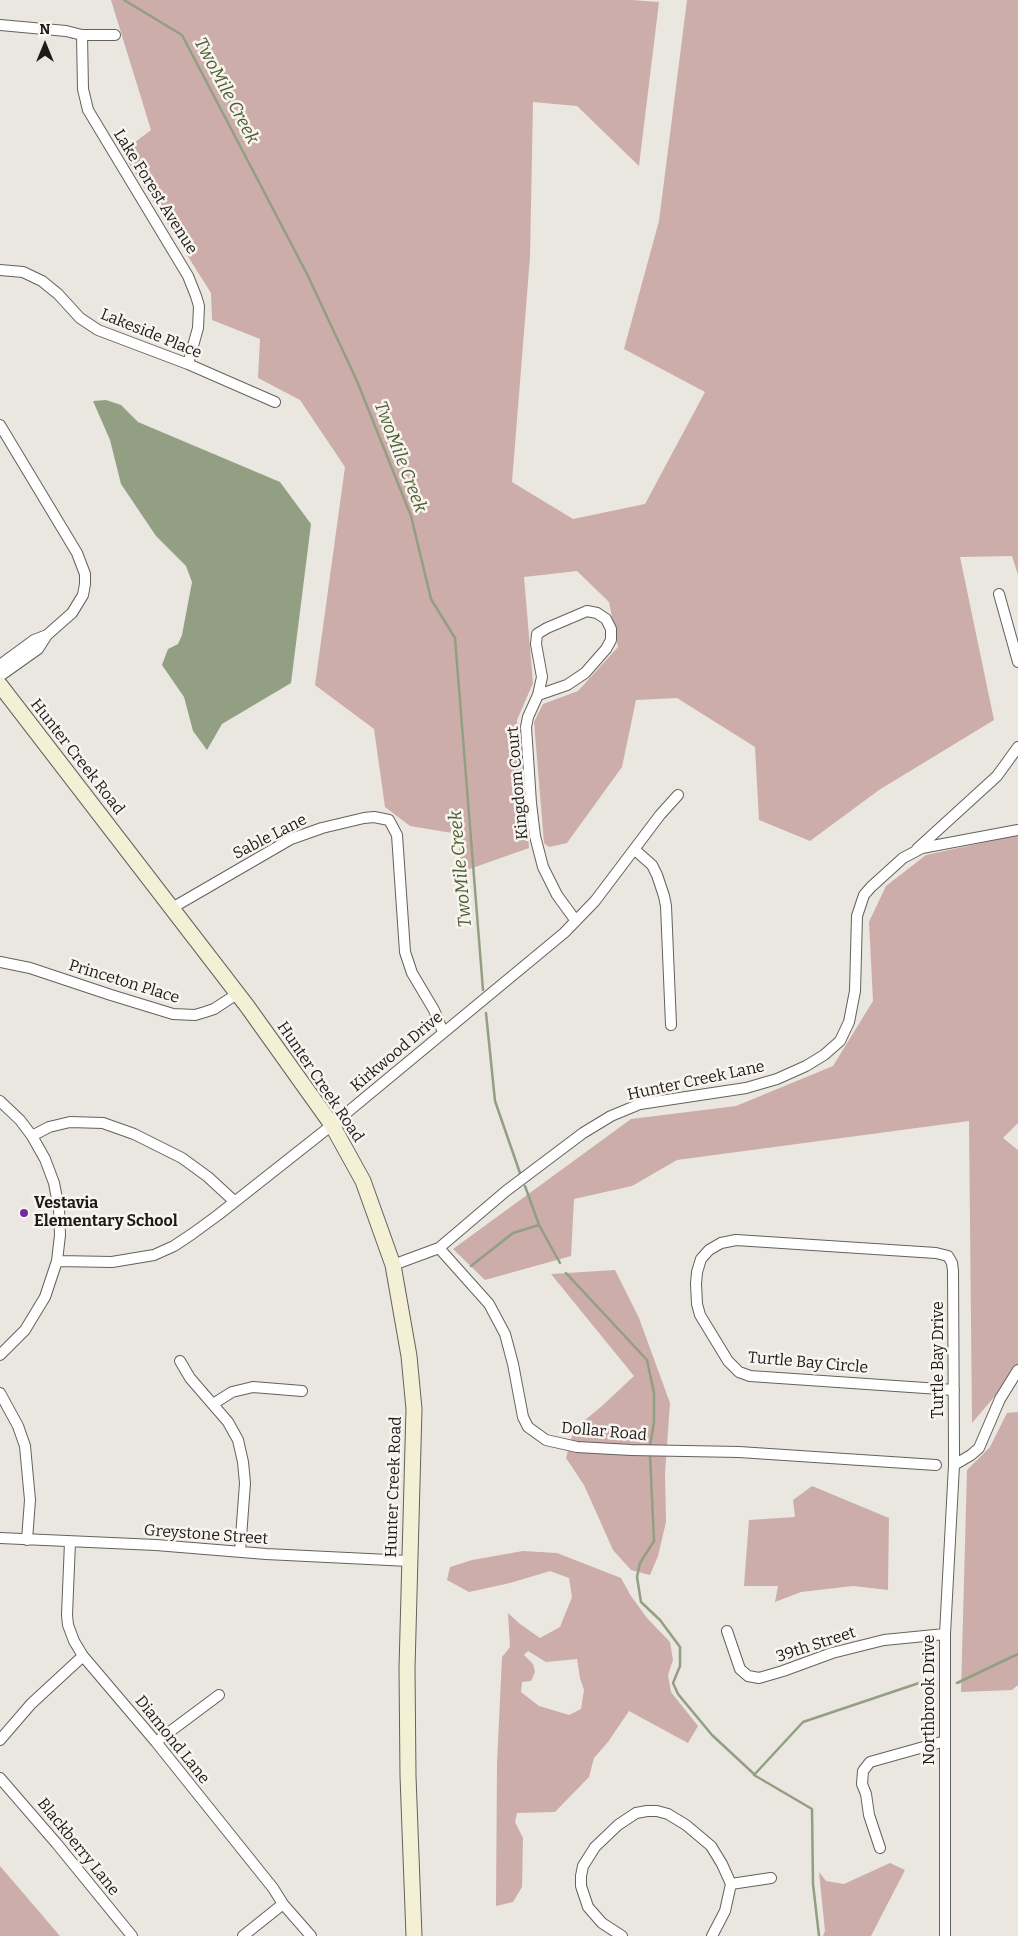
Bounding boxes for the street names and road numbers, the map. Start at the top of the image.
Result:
street label: Lake Forest Avenue [109,126,201,258]
street label: Lakeside Place [98,305,204,363]
street label: Hunter Creek Road [26,695,128,819]
street label: Kingdom Court [503,726,533,840]
street label: Sable Lane [230,810,310,864]
street label: Princeton Place [66,956,182,1008]
street label: Kirkwood Drive [347,1008,447,1096]
street label: Hunter Creek Road [273,1018,367,1146]
street label: Hunter Creek Lane [626,1057,766,1105]
street label: Turtle Bay Drive [929,1301,949,1419]
street label: Turtle Bay Circle [747,1348,869,1378]
street label: Hunter Creek Road [382,1416,406,1558]
street label: Dollar Road [560,1419,648,1445]
street label: Greystone Street [143,1521,269,1549]
street label: 39th Street [774,1623,858,1667]
street label: Northbrook Drive [920,1635,940,1765]
street label: Diamond Lane [131,1692,213,1788]
street label: Blackberry Lane [33,1794,123,1900]

